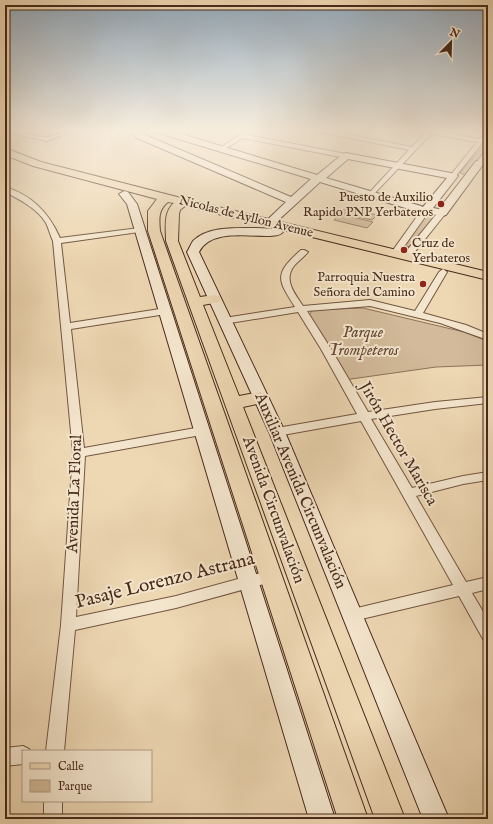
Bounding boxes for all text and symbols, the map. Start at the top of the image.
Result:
north arrow [431,22,471,62]
text: N [446,25,462,42]
place label: Puesto de Auxilio Rapido PNP Yerbateros [303,189,433,221]
street label: Nicolas de Ayllon Avenue [177,192,315,242]
marker: Puesto de Auxilio Rapido PNP Yerbateros [436,199,446,209]
place label: Cruz de Yerbateros [412,235,471,267]
marker: Cruz de Yerbateros [399,245,409,255]
place label: Parroquia Nuestra Señora del Camino [314,269,415,301]
marker: Parroquia Nuestra Señora del Camino [418,279,428,289]
park label: Parque Trompeteros [327,323,399,361]
street label: Jirón Hector Marisca [353,377,442,510]
street label: Auxiliar Avenida Circunvalación [250,390,350,592]
street label: Avenida La Floral [63,434,87,555]
street label: Avenida Circunvalación [237,434,309,586]
street label: Pasaje Lorenzo Astrana [73,547,258,615]
legend [22,750,152,802]
text: Calle [58,759,84,774]
text: Parque [58,779,93,795]

